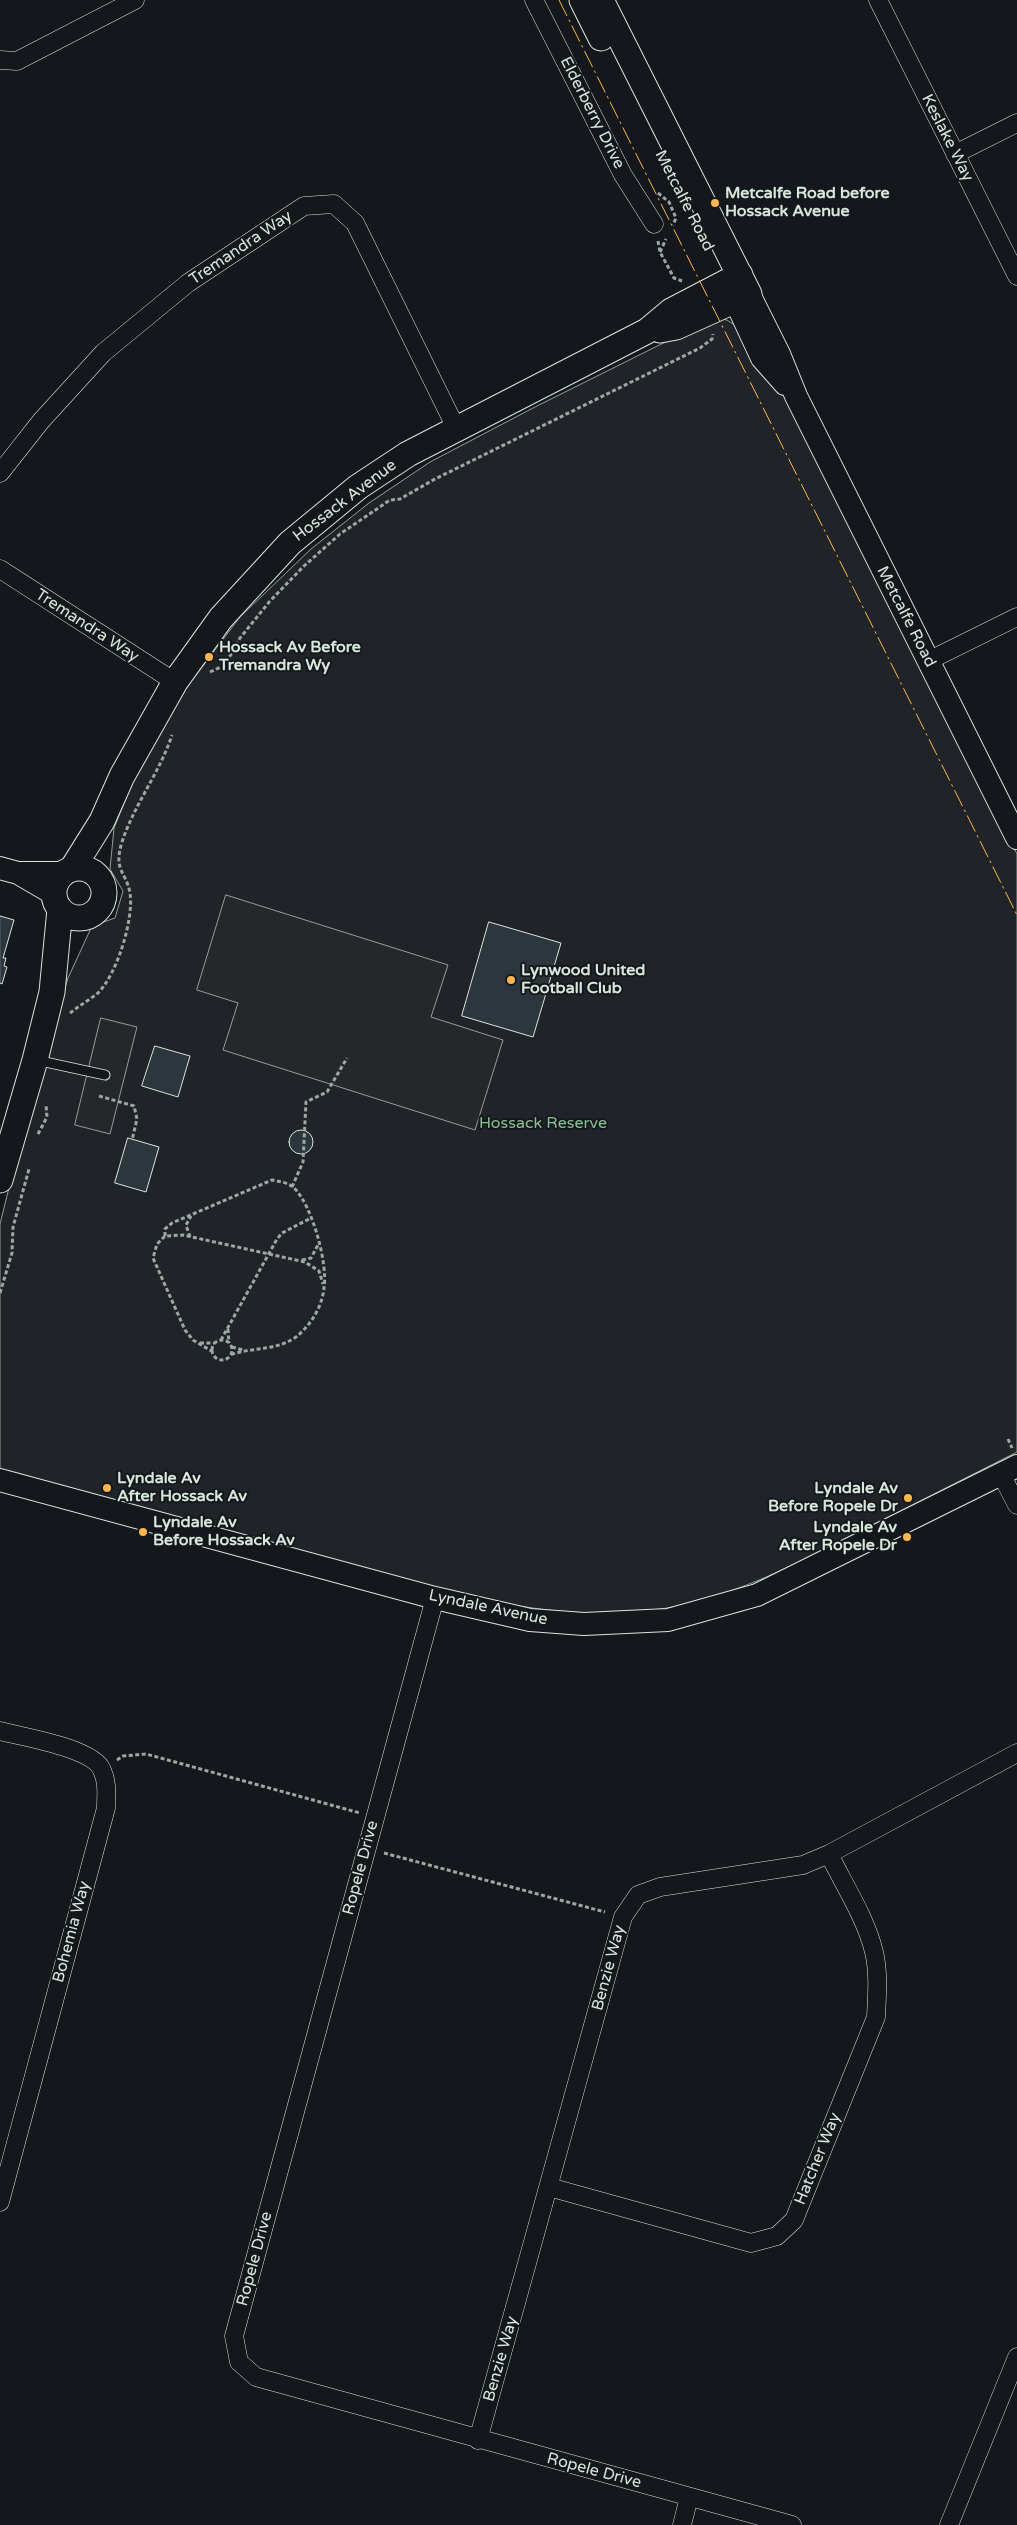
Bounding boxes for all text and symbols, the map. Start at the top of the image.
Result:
street label: Elderberry Drive [556,54,628,172]
street label: Keslake Way [917,91,977,185]
street label: Metcalfe Road [650,147,718,255]
place label: Metcalfe Road before Hossack Avenue [725,184,889,222]
marker: Metcalfe Road before Hossack Avenue [709,197,721,209]
street label: Tremandra Way [186,207,296,289]
street label: Hossack Avenue [289,456,401,546]
street label: Metcalfe Road [872,563,940,671]
street label: Tremandra Way [32,585,142,667]
place label: Hossack Av Before Tremandra Wy [219,638,361,676]
marker: Hossack Av Before Tremandra Wy [203,651,215,663]
place label: Lynwood United Football Club [521,961,645,999]
marker: Lynwood United Football Club [505,974,517,986]
park label: Hossack Reserve [479,1114,607,1134]
place label: Lyndale Av After Hossack Av [117,1469,247,1507]
place label: Lyndale Av Before Ropele Dr [768,1479,898,1517]
marker: Lyndale Av After Hossack Av [101,1482,113,1494]
marker: Lyndale Av Before Ropele Dr [902,1492,914,1504]
place label: Lyndale Av Before Hossack Av [153,1513,295,1551]
place label: Lyndale Av After Ropele Dr [779,1518,897,1556]
marker: Lyndale Av Before Hossack Av [137,1526,149,1538]
marker: Lyndale Av After Ropele Dr [901,1531,913,1543]
street label: Lyndale Avenue [427,1586,549,1630]
street label: Ropele Drive [339,1819,383,1917]
street label: Bohemia Way [49,1879,95,1985]
street label: Benzie Way [588,1923,630,2013]
street label: Hatcher Way [791,2110,845,2208]
street label: Ropele Drive [233,2210,277,2308]
street label: Benzie Way [480,2314,522,2404]
street label: Ropele Drive [545,2449,643,2493]

